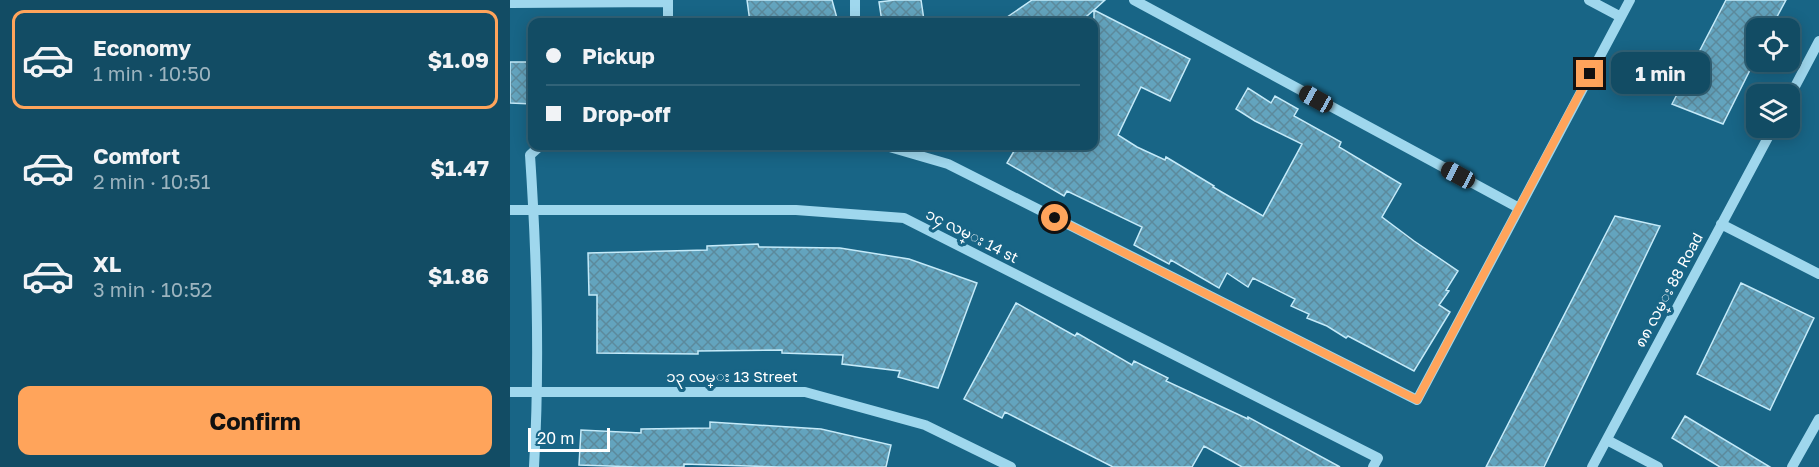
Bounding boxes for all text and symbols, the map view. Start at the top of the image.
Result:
map controls [1746,18,1800,138]
button: locate [1746,18,1800,72]
icon: car [21,33,75,87]
text: Economy [93,34,191,61]
text: Pickup [582,42,655,69]
text: $1.09 [428,46,489,73]
callout: 1 min [1611,53,1710,95]
route end [1576,60,1603,87]
text: 1 min · 10:50 [93,61,211,85]
text: 1 min [1635,61,1686,85]
car [1296,82,1336,116]
button: layers [1746,84,1800,138]
text: Drop-off [582,100,671,127]
icon: car [21,141,75,195]
text: Comfort [93,142,180,169]
text: $1.47 [430,154,489,181]
car [1438,159,1478,191]
text: 2 min · 10:51 [93,169,210,193]
street label: ၁၄ လမ္း 14 st [921,204,1022,270]
route start [1041,204,1068,231]
street label: ၈၈ လမ္း 88 Road [1630,229,1709,351]
icon: car [21,249,75,303]
text: XL [93,250,121,277]
text: $1.86 [428,262,489,289]
text: 3 min · 10:52 [93,277,212,301]
street label: ၁၃ လမ္း 13 Street [666,367,798,389]
button: Confirm [18,386,492,455]
scale bar [528,425,610,452]
text: 20 m [537,428,574,448]

